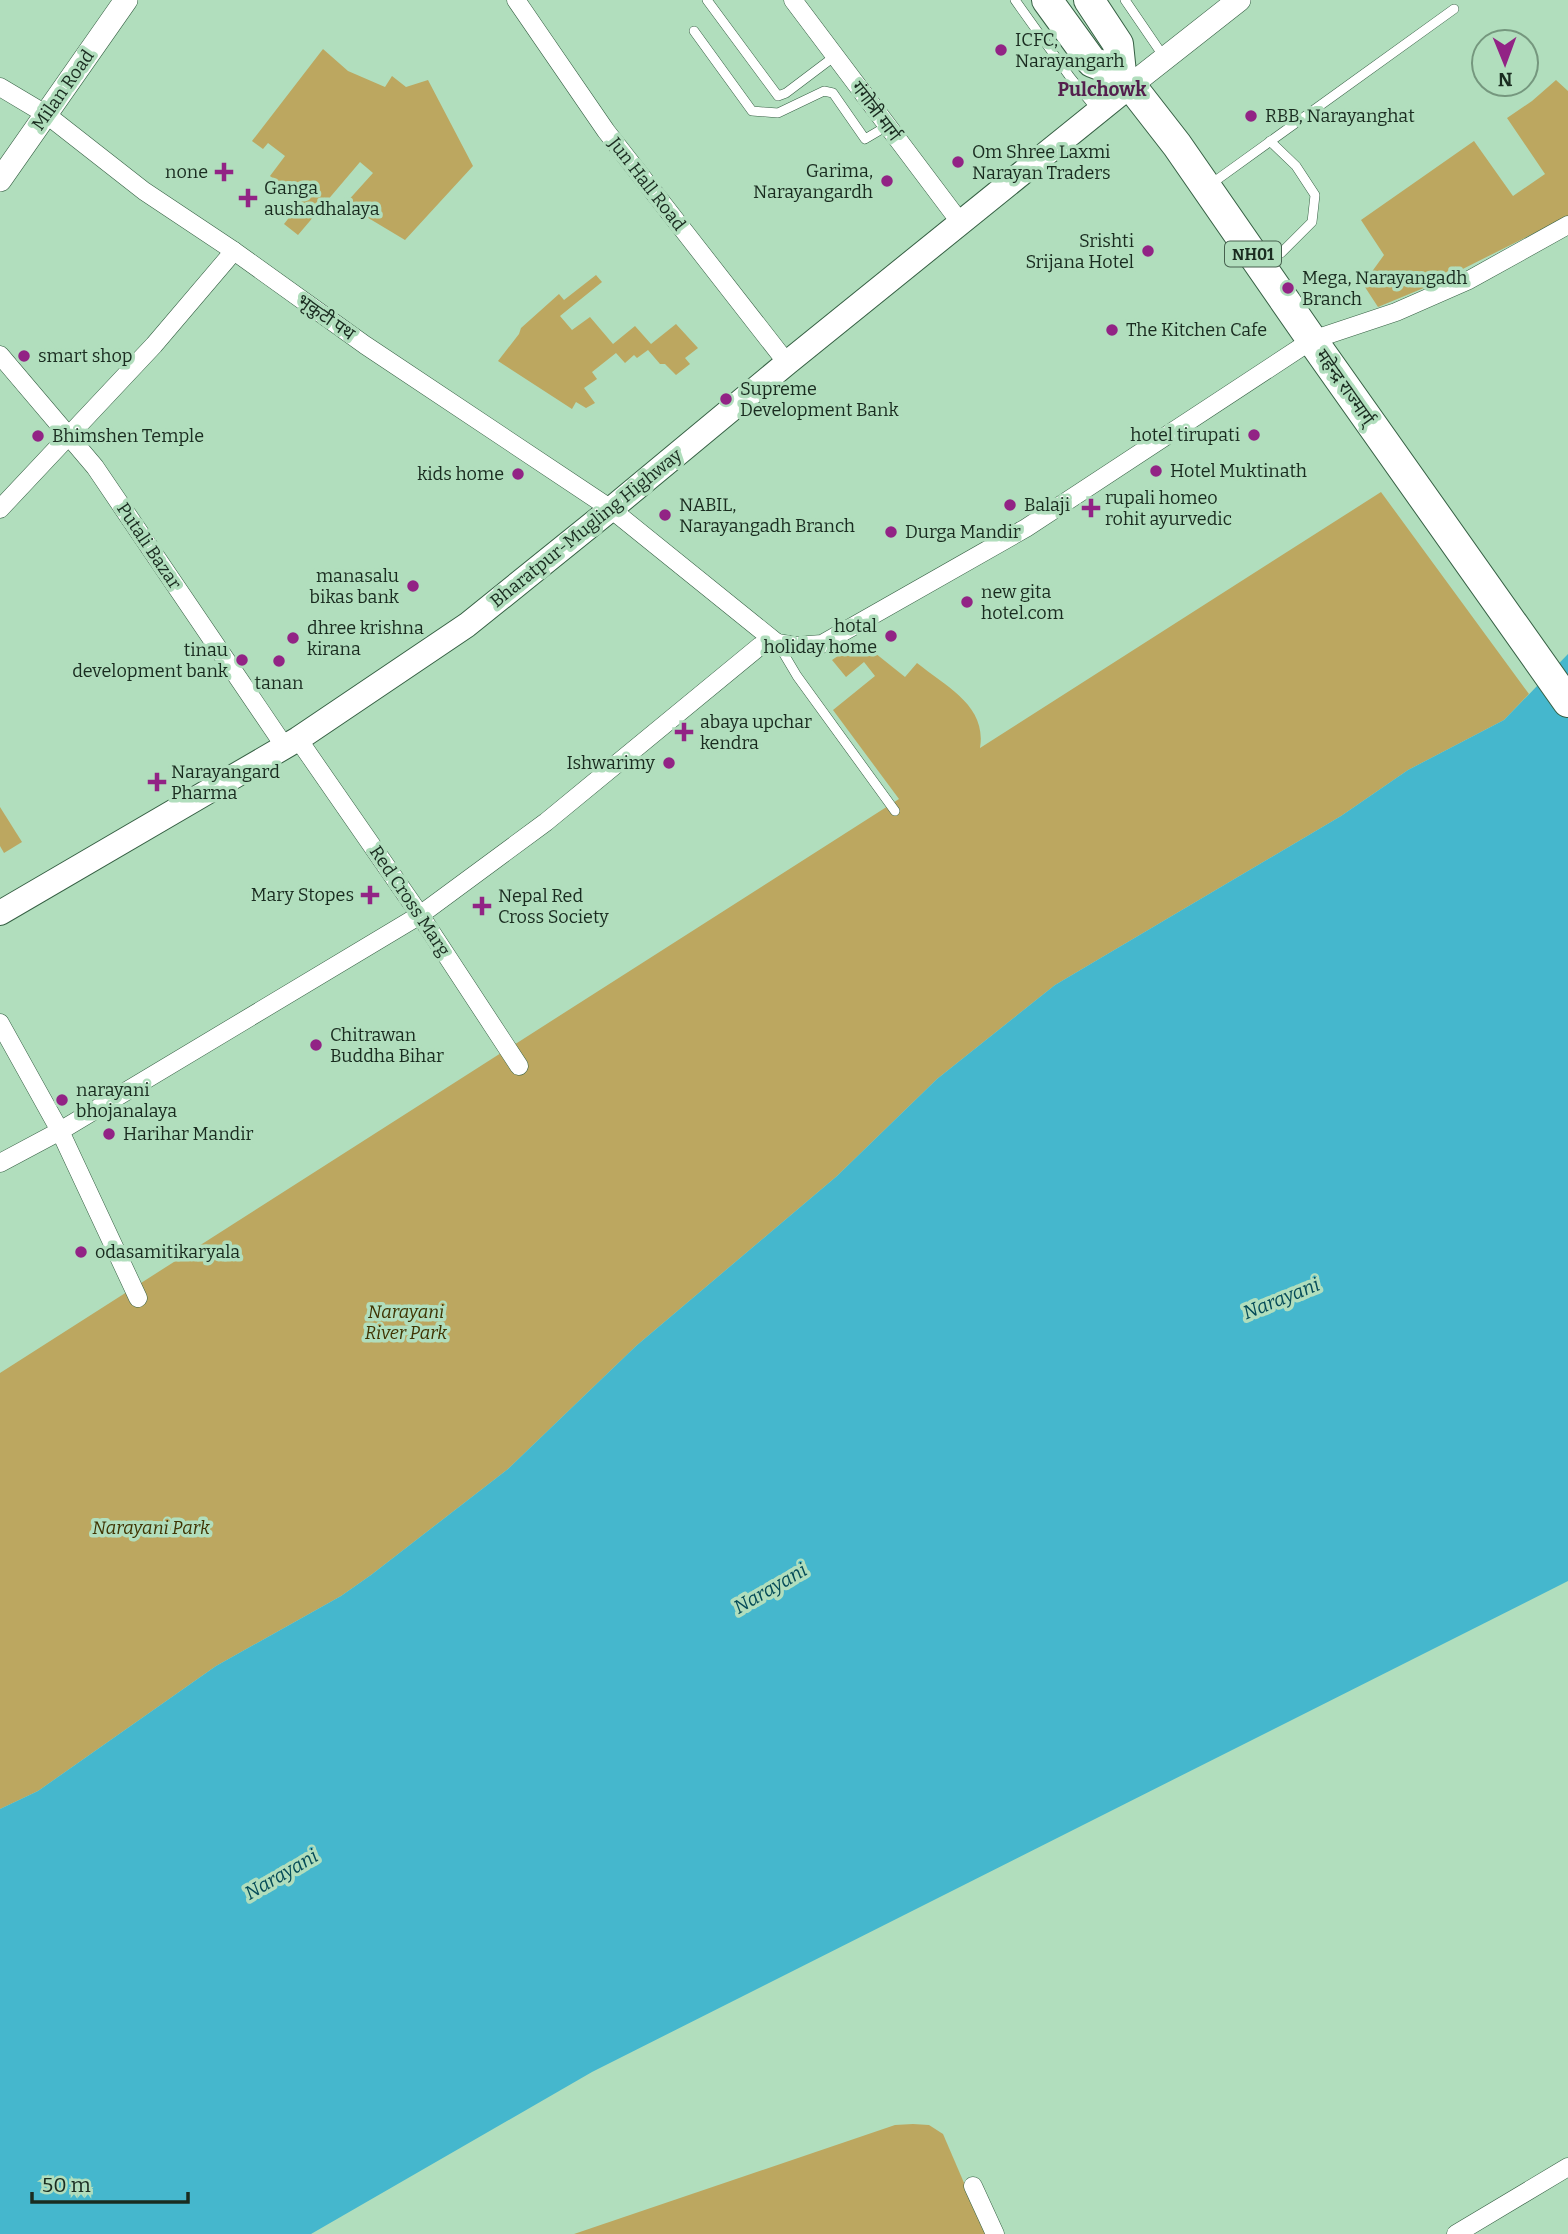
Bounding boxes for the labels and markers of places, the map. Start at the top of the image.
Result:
place label: ICFC, Narayangarh [1015,29,1124,72]
marker: ICFC, Narayangarh [993,42,1009,58]
place label: RBB, Narayanghat [1265,105,1415,127]
marker: RBB, Narayanghat [1243,108,1259,124]
place label: Om Shree Laxmi Narayan Traders [972,141,1111,184]
marker: Om Shree Laxmi Narayan Traders [950,154,966,170]
place label: Garima, Narayangardh [753,160,873,203]
place label: none [165,161,208,183]
marker: none [214,162,234,182]
marker: Garima, Narayangardh [879,173,895,189]
place label: Ganga aushadhalaya [264,177,380,220]
marker: Ganga aushadhalaya [238,188,258,208]
place label: Srishti Srijana Hotel [1025,230,1134,273]
marker: Srishti Srijana Hotel [1140,243,1156,259]
place label: Mega, Narayangadh Branch [1302,267,1468,310]
marker: Mega, Narayangadh Branch [1280,280,1296,296]
place label: The Kitchen Cafe [1126,319,1267,341]
marker: The Kitchen Cafe [1104,322,1120,338]
place label: smart shop [38,345,133,367]
marker: smart shop [16,348,32,364]
place label: Supreme Development Bank [740,378,900,421]
marker: Supreme Development Bank [718,391,734,407]
place label: hotel tirupati [1130,424,1240,446]
place label: Bhimshen Temple [52,425,204,447]
marker: hotel tirupati [1246,427,1262,443]
marker: Bhimshen Temple [30,428,46,444]
place label: Hotel Muktinath [1170,460,1307,482]
place label: kids home [417,463,504,485]
marker: Hotel Muktinath [1148,463,1164,479]
marker: kids home [510,466,526,482]
place label: rupali homeo rohit ayurvedic [1105,487,1232,530]
place label: NABIL, Narayangadh Branch [679,494,855,537]
place label: Balaji [1024,494,1070,516]
marker: Balaji [1002,497,1018,513]
marker: rupali homeo rohit ayurvedic [1083,500,1099,516]
marker: NABIL, Narayangadh Branch [657,507,673,523]
place label: Durga Mandir [905,521,1021,543]
marker: Durga Mandir [883,524,899,540]
place label: manasalu bikas bank [310,565,400,608]
marker: manasalu bikas bank [405,578,421,594]
place label: new gita hotel.com [981,581,1064,624]
marker: new gita hotel.com [959,594,975,610]
place label: hotal holiday home [763,615,877,658]
place label: dhree krishna kirana [307,617,424,660]
marker: hotal holiday home [883,628,899,644]
marker: dhree krishna kirana [285,630,301,646]
place label: tinau development bank [72,639,229,682]
marker: tinau development bank [234,652,250,668]
marker: tanan [271,653,287,669]
place label: tanan [255,672,304,694]
place label: abaya upchar kendra [700,711,812,754]
marker: abaya upchar kendra [674,722,694,742]
place label: Ishwarimy [566,752,655,774]
marker: Ishwarimy [661,755,677,771]
place label: Narayangard Pharma [171,761,280,804]
marker: Narayangard Pharma [149,774,165,790]
place label: Mary Stopes [251,884,354,906]
marker: Mary Stopes [360,885,380,905]
place label: Nepal Red Cross Society [498,885,609,928]
marker: Nepal Red Cross Society [472,896,492,916]
place label: Chitrawan Buddha Bihar [330,1024,444,1067]
marker: Chitrawan Buddha Bihar [308,1037,324,1053]
place label: narayani bhojanalaya [76,1079,177,1122]
marker: narayani bhojanalaya [54,1092,70,1108]
place label: Harihar Mandir [123,1123,254,1145]
marker: Harihar Mandir [101,1126,117,1142]
place label: odasamitikaryala [95,1241,240,1263]
marker: odasamitikaryala [73,1244,89,1260]

